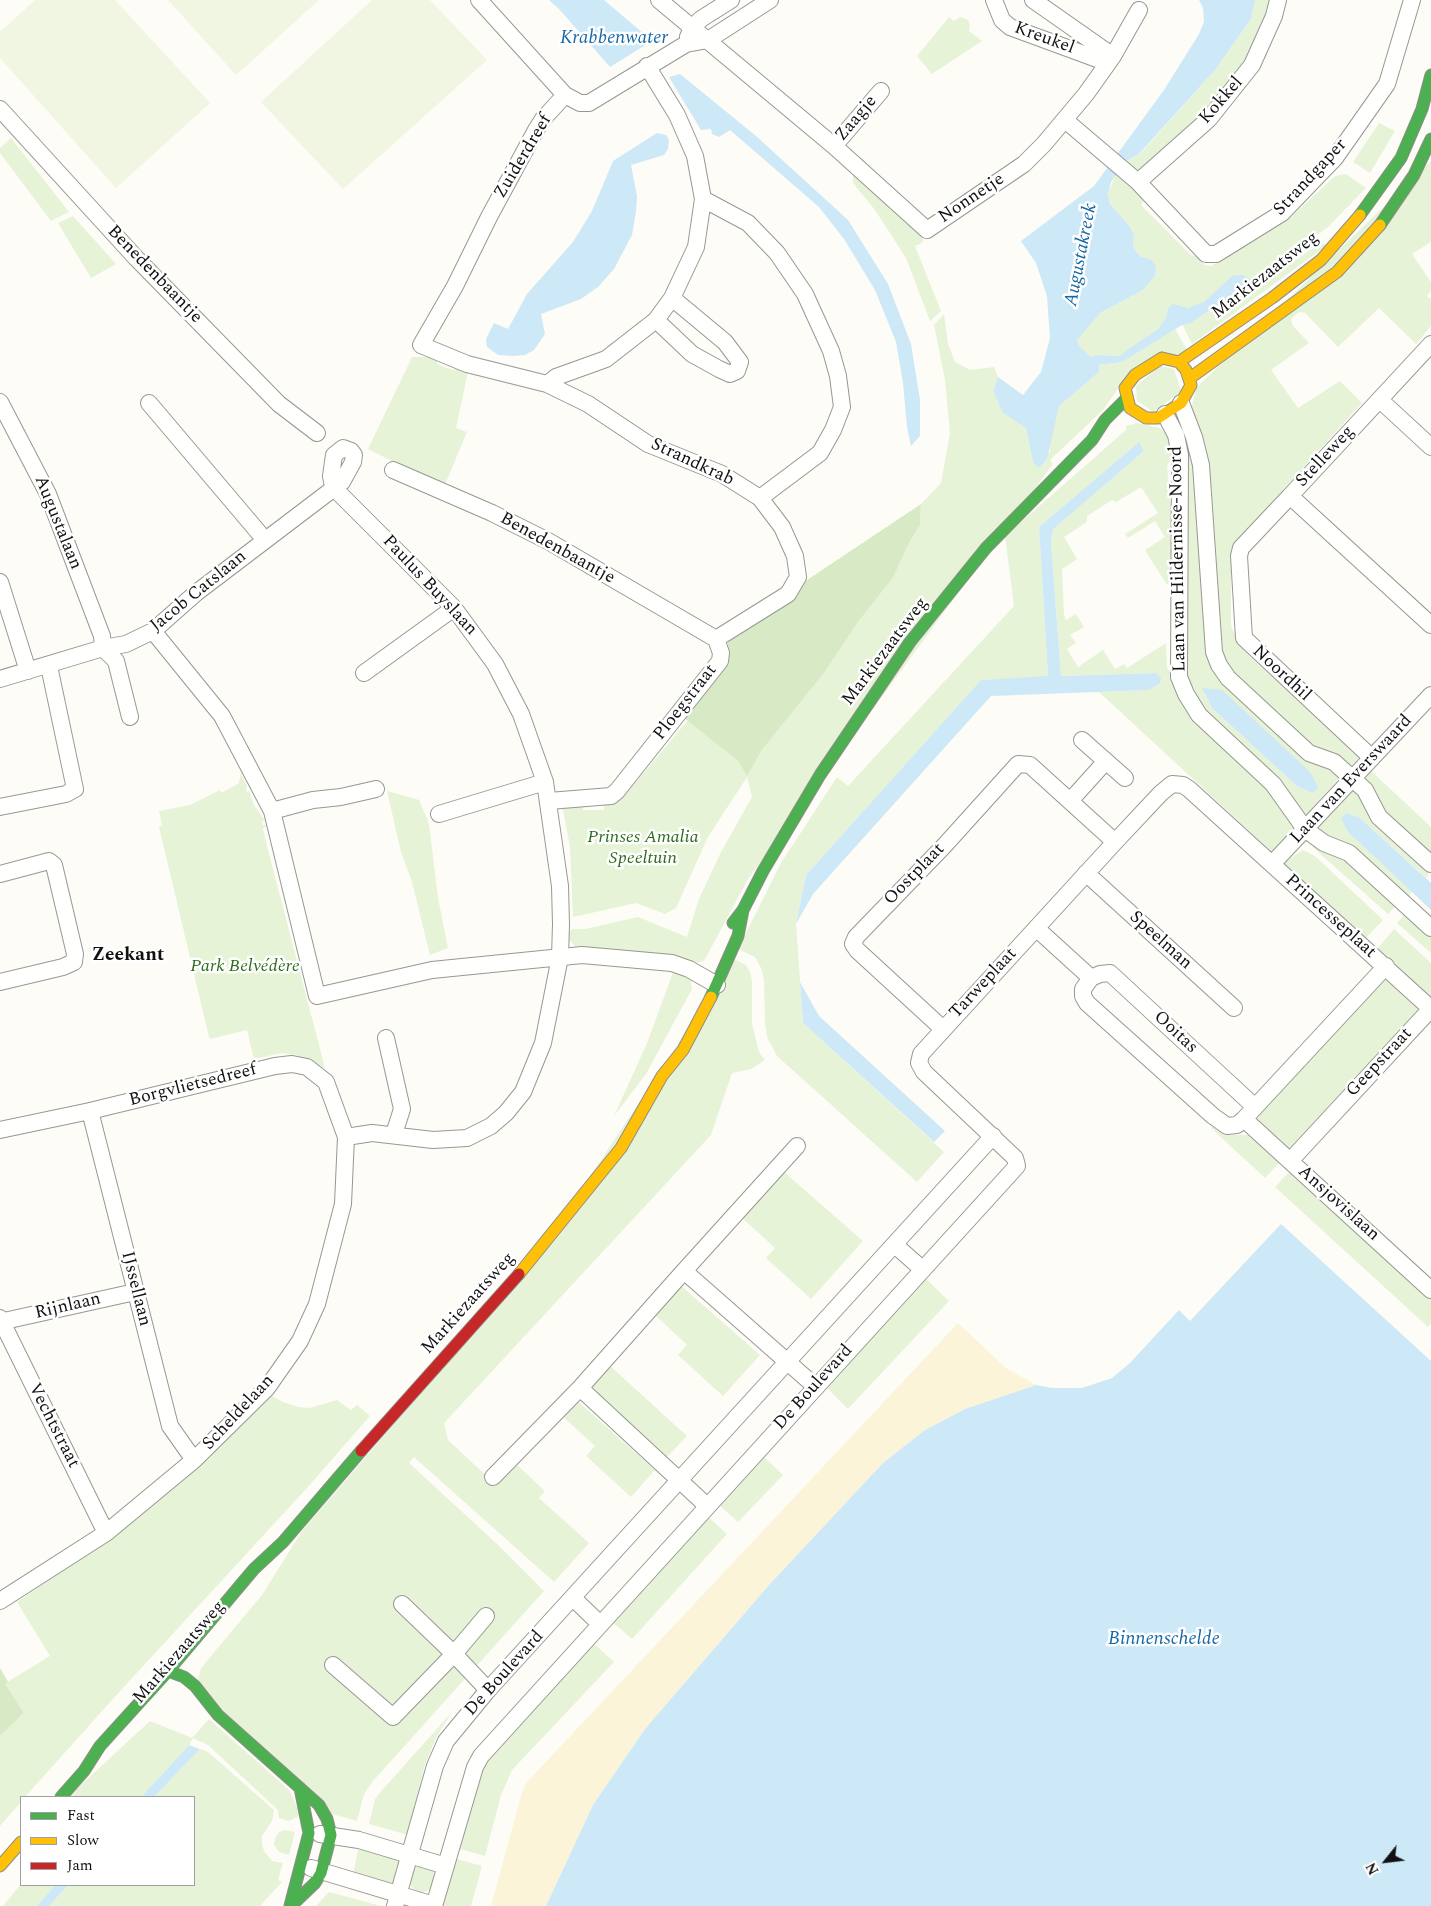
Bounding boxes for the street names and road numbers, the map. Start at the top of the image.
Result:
street label: Kreukel [1011,18,1077,60]
street label: Kokkel [1196,73,1248,129]
street label: Zaagje [832,92,882,146]
street label: Zuiderdreef [491,111,557,203]
street label: Strandgaper [1270,135,1352,221]
street label: Nonnetje [935,169,1009,229]
street label: Benedenbaantje [102,221,206,329]
street label: Markiezaatsweg [1208,228,1324,324]
street label: Stelleweg [1292,422,1360,492]
street label: Strandkrab [647,434,737,492]
street label: Laan van Hildernisse-Noord [1166,446,1192,672]
street label: Augustalaan [28,473,86,573]
street label: Benedenbaantje [496,509,618,589]
street label: Paulus Buyslaan [377,531,481,641]
street label: Jacob Catslaan [147,547,251,637]
street label: Markiezaatsweg [838,594,934,710]
street label: Noordhil [1247,641,1315,707]
street label: Ploegstraat [650,661,722,745]
street label: Laan van Everswaard [1287,711,1417,849]
street label: Oostplaat [880,839,950,911]
street label: Princesseplaat [1280,870,1380,964]
street label: Speelman [1124,907,1196,975]
street label: Tarweplaat [946,944,1022,1024]
street label: Ooitas [1148,1007,1202,1059]
street label: Geepstraat [1342,1024,1418,1102]
street label: Borgvlietsedreef [127,1060,259,1112]
street label: Ansjovislaan [1293,1162,1383,1246]
street label: IJssellaan [115,1249,155,1329]
street label: Markiezaatsweg [418,1249,520,1359]
street label: Rijnlaan [33,1289,103,1325]
street label: De Boulevard [770,1341,858,1435]
street label: Scheldelaan [199,1371,279,1455]
street label: Vechtstraat [22,1380,84,1472]
street label: Markiezaatsweg [129,1597,231,1709]
street label: De Boulevard [461,1627,549,1721]

